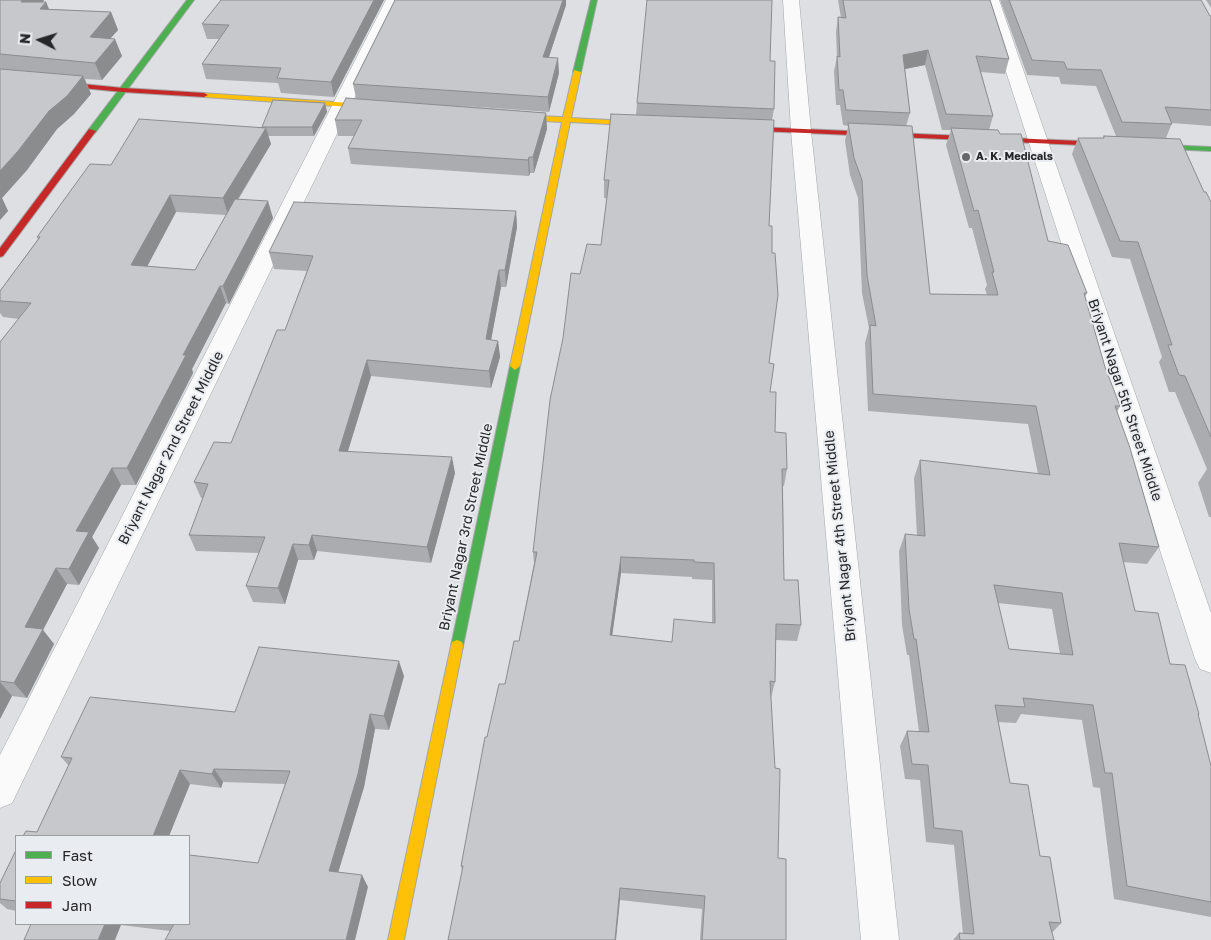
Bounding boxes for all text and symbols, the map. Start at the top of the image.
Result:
north arrow [15,15,65,65]
text: N [16,33,33,45]
place label: A. K. Medicals [976,150,1053,164]
marker: A. K. Medicals [960,151,972,163]
street label: Briyant Nagar 5th Street Middle [1084,297,1166,503]
street label: Briyant Nagar 2nd Street Middle [115,349,227,547]
street label: Briyant Nagar 3rd Street Middle [436,422,496,632]
street label: Briyant Nagar 4th Street Middle [821,430,859,642]
legend [15,835,190,925]
text: Fast [62,846,93,864]
text: Slow [62,871,97,889]
text: Jam [62,896,92,914]

